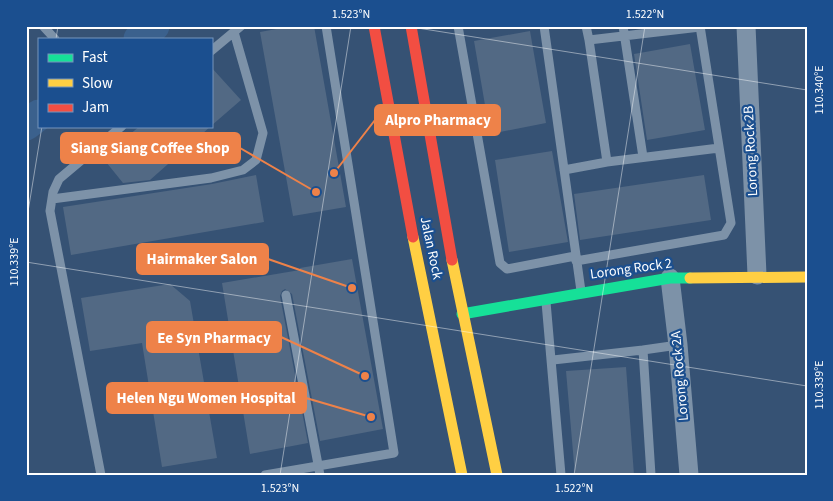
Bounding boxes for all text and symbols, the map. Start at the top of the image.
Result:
text: 1.523°N [332,6,370,23]
text: 1.522°N [626,6,664,23]
legend [38,38,212,128]
text: Fast [82,47,108,68]
text: 110.340°E [811,65,828,115]
text: Slow [82,73,113,94]
text: Jam [82,97,109,118]
callout: Alpro Pharmacy [375,105,500,135]
street label: Lorong Rock 2B [739,105,763,197]
text: Alpro Pharmacy [384,110,491,131]
callout: Siang Siang Coffee Shop [61,133,240,163]
text: Siang Siang Coffee Shop [70,138,230,159]
street label: Jalan Rock [415,215,447,281]
text: 110.339°E [6,237,23,287]
callout: Hairmaker Salon [137,244,268,274]
text: Hairmaker Salon [147,249,257,270]
street label: Lorong Rock 2 [589,253,673,285]
callout: Ee Syn Pharmacy [147,322,281,352]
text: Ee Syn Pharmacy [157,328,271,349]
street label: Lorong Rock 2A [666,330,694,422]
text: 110.339°E [811,360,828,410]
callout: Helen Ngu Women Hospital [107,383,306,413]
text: Helen Ngu Women Hospital [116,388,296,409]
text: 1.523°N [261,480,299,497]
text: 1.522°N [555,480,593,497]

